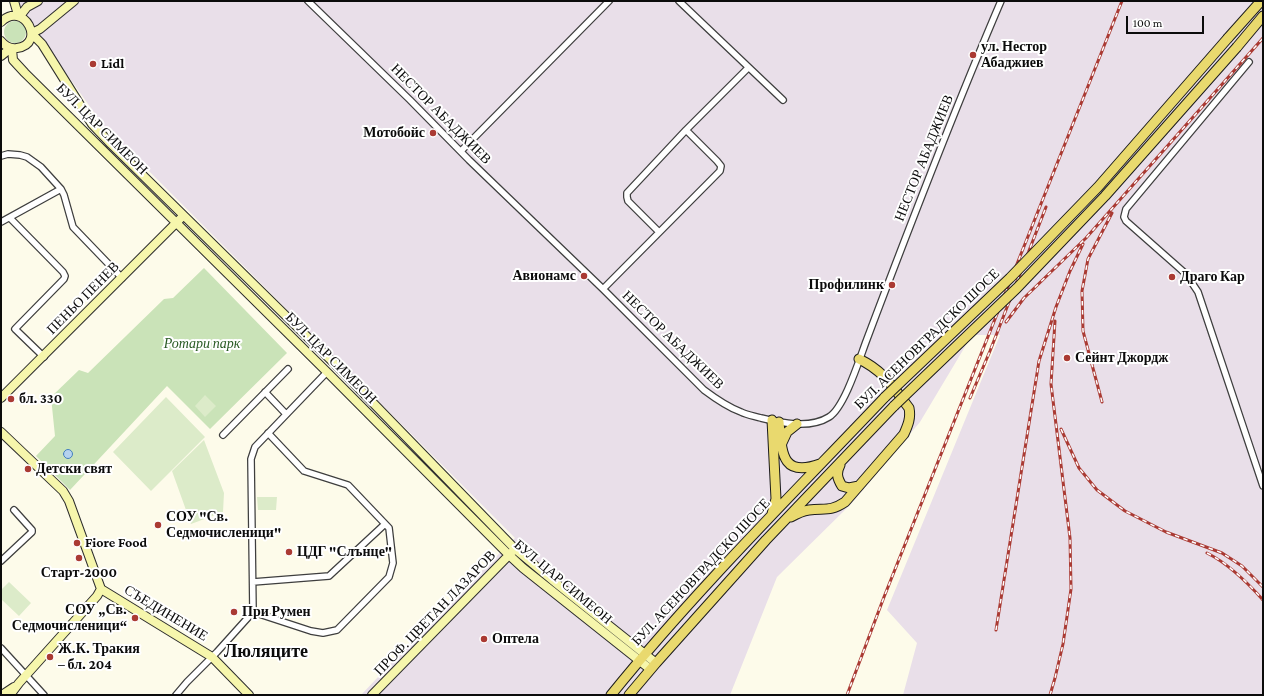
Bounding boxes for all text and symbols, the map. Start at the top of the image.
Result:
scale bar [1128,8,1206,34]
text: 100 m [1133,16,1162,30]
place label: ул. Нестор Абаджиев [981,39,1047,72]
marker: ул. Нестор Абаджиев [968,50,978,60]
place label: Lidl [101,56,124,72]
marker: Lidl [88,59,98,69]
street label: НЕСТОР АБАДЖИЕВ [387,60,495,168]
street label: БУЛ. ЦАР СИМЕОН [53,80,151,178]
street label: НЕСТОР АБАДЖИЕВ [891,92,957,224]
place label: Мотобойс [363,125,425,141]
marker: Мотобойс [428,128,438,138]
street label: ПЕНЬО ПЕНЕВ [43,258,123,338]
street label: БУЛ. АСЕНОВГРАДСКО ШОСЕ [851,265,1003,413]
place label: Авионамс [512,268,576,284]
place label: Драго Кар [1180,269,1245,285]
marker: Авионамс [579,271,589,281]
marker: Драго Кар [1167,272,1177,282]
place label: Профилинк [809,277,884,293]
marker: Профилинк [887,280,897,290]
street label: НЕСТОР АБАДЖИЕВ [619,287,727,393]
street label: БУЛ. ЦАР СИМЕОН [282,309,380,407]
park label: Ротари парк [164,336,240,352]
place label: Сейнт Джордж [1075,350,1168,366]
marker: Сейнт Джордж [1062,353,1072,363]
place label: бл. 330 [19,391,62,407]
marker: бл. 330 [6,394,16,404]
place label: Детски свят [36,461,112,477]
marker: Детски свят [23,464,33,474]
street label: БУЛ. АСЕНОВГРАДСКО ШОСЕ [628,495,774,649]
place label: СОУ "Св. Седмочисленици" [166,509,281,542]
marker: СОУ "Св. Седмочисленици" [153,520,163,530]
place label: Fiore Food [85,535,147,551]
street label: БУЛ. ЦАР СИМЕОН [511,536,615,628]
marker: Fiore Food [72,538,82,548]
place label: ЦДГ "Слънце" [297,544,392,560]
marker: ЦДГ "Слънце" [284,547,294,557]
street label: ПРОФ. ЦВЕТАН ЛАЗАРОВ [371,547,499,679]
marker: Старт-2000 [74,553,84,563]
place label: Старт-2000 [41,565,117,581]
street label: СЪЕДИНЕНИЕ [121,581,211,645]
place label: СОУ „Св. Седмочисленици“ [12,602,127,634]
place label: При Румен [242,604,311,620]
marker: При Румен [229,607,239,617]
marker: СОУ „Св. Седмочисленици“ [130,613,140,623]
place label: Оптела [492,631,539,647]
marker: Оптела [479,634,489,644]
district label: Люляците [224,640,308,662]
place label: Ж.К. Тракия – бл. 204 [58,641,140,674]
marker: Ж.К. Тракия – бл. 204 [45,652,55,662]

